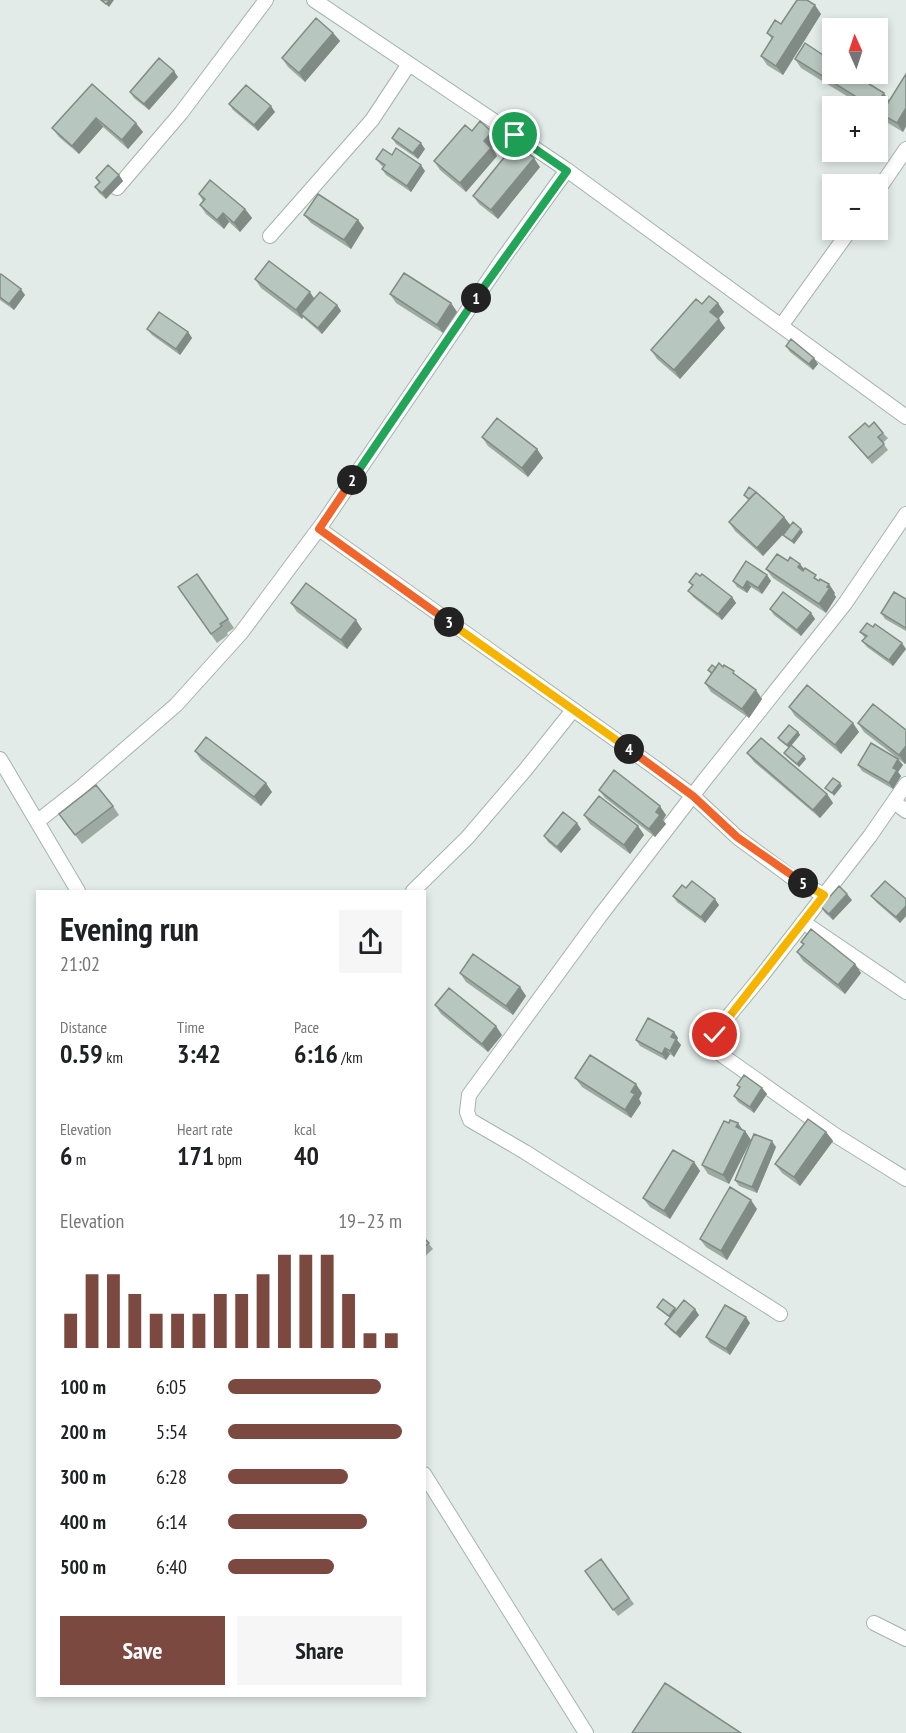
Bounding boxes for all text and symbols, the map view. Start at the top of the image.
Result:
north arrow [822,18,888,84]
map controls [822,18,888,240]
button: + [822,96,888,162]
pin [489,109,540,160]
icon: arrive [498,118,531,151]
button: − [822,174,888,240]
pin: 1 [461,283,491,313]
text: 1 [472,288,480,308]
pin: 2 [337,465,367,495]
text: 2 [348,470,356,490]
pin: 3 [434,607,464,637]
text: 3 [445,612,453,632]
pin: 4 [614,734,644,764]
text: 4 [625,739,633,759]
pin: 5 [788,868,818,898]
text: 5 [799,873,807,893]
text: Evening run [60,907,199,950]
button: share [339,910,402,973]
text: 21:02 [60,951,100,977]
pin [689,1009,740,1060]
text: Distance [60,1017,107,1037]
text: Time [177,1017,205,1037]
text: Pace [294,1017,319,1037]
icon: check [698,1018,731,1051]
text: 0.59 [60,1037,103,1070]
text: 3:42 [177,1037,221,1070]
text: 6:16 [294,1037,338,1070]
text: km [103,1047,123,1067]
text: /km [338,1047,363,1067]
text: Elevation [60,1119,111,1139]
text: Heart rate [177,1119,233,1139]
text: kcal [294,1119,316,1139]
text: 6 [60,1139,72,1172]
text: 171 [177,1139,214,1172]
text: 40 [294,1139,319,1172]
text: m [72,1149,86,1169]
text: bpm [214,1149,242,1169]
text: Elevation [60,1208,124,1234]
text: 19–23 m [338,1208,402,1234]
text: 100 m [60,1374,106,1400]
text: 6:05 [156,1374,187,1400]
text: 200 m [60,1419,106,1445]
text: 5:54 [156,1419,187,1445]
text: 300 m [60,1464,106,1490]
text: 6:28 [156,1464,187,1490]
text: 400 m [60,1509,106,1535]
text: 6:14 [156,1509,187,1535]
text: 500 m [60,1554,106,1580]
text: 6:40 [156,1554,187,1580]
button: Save [60,1616,225,1685]
button: Share [237,1616,402,1685]

